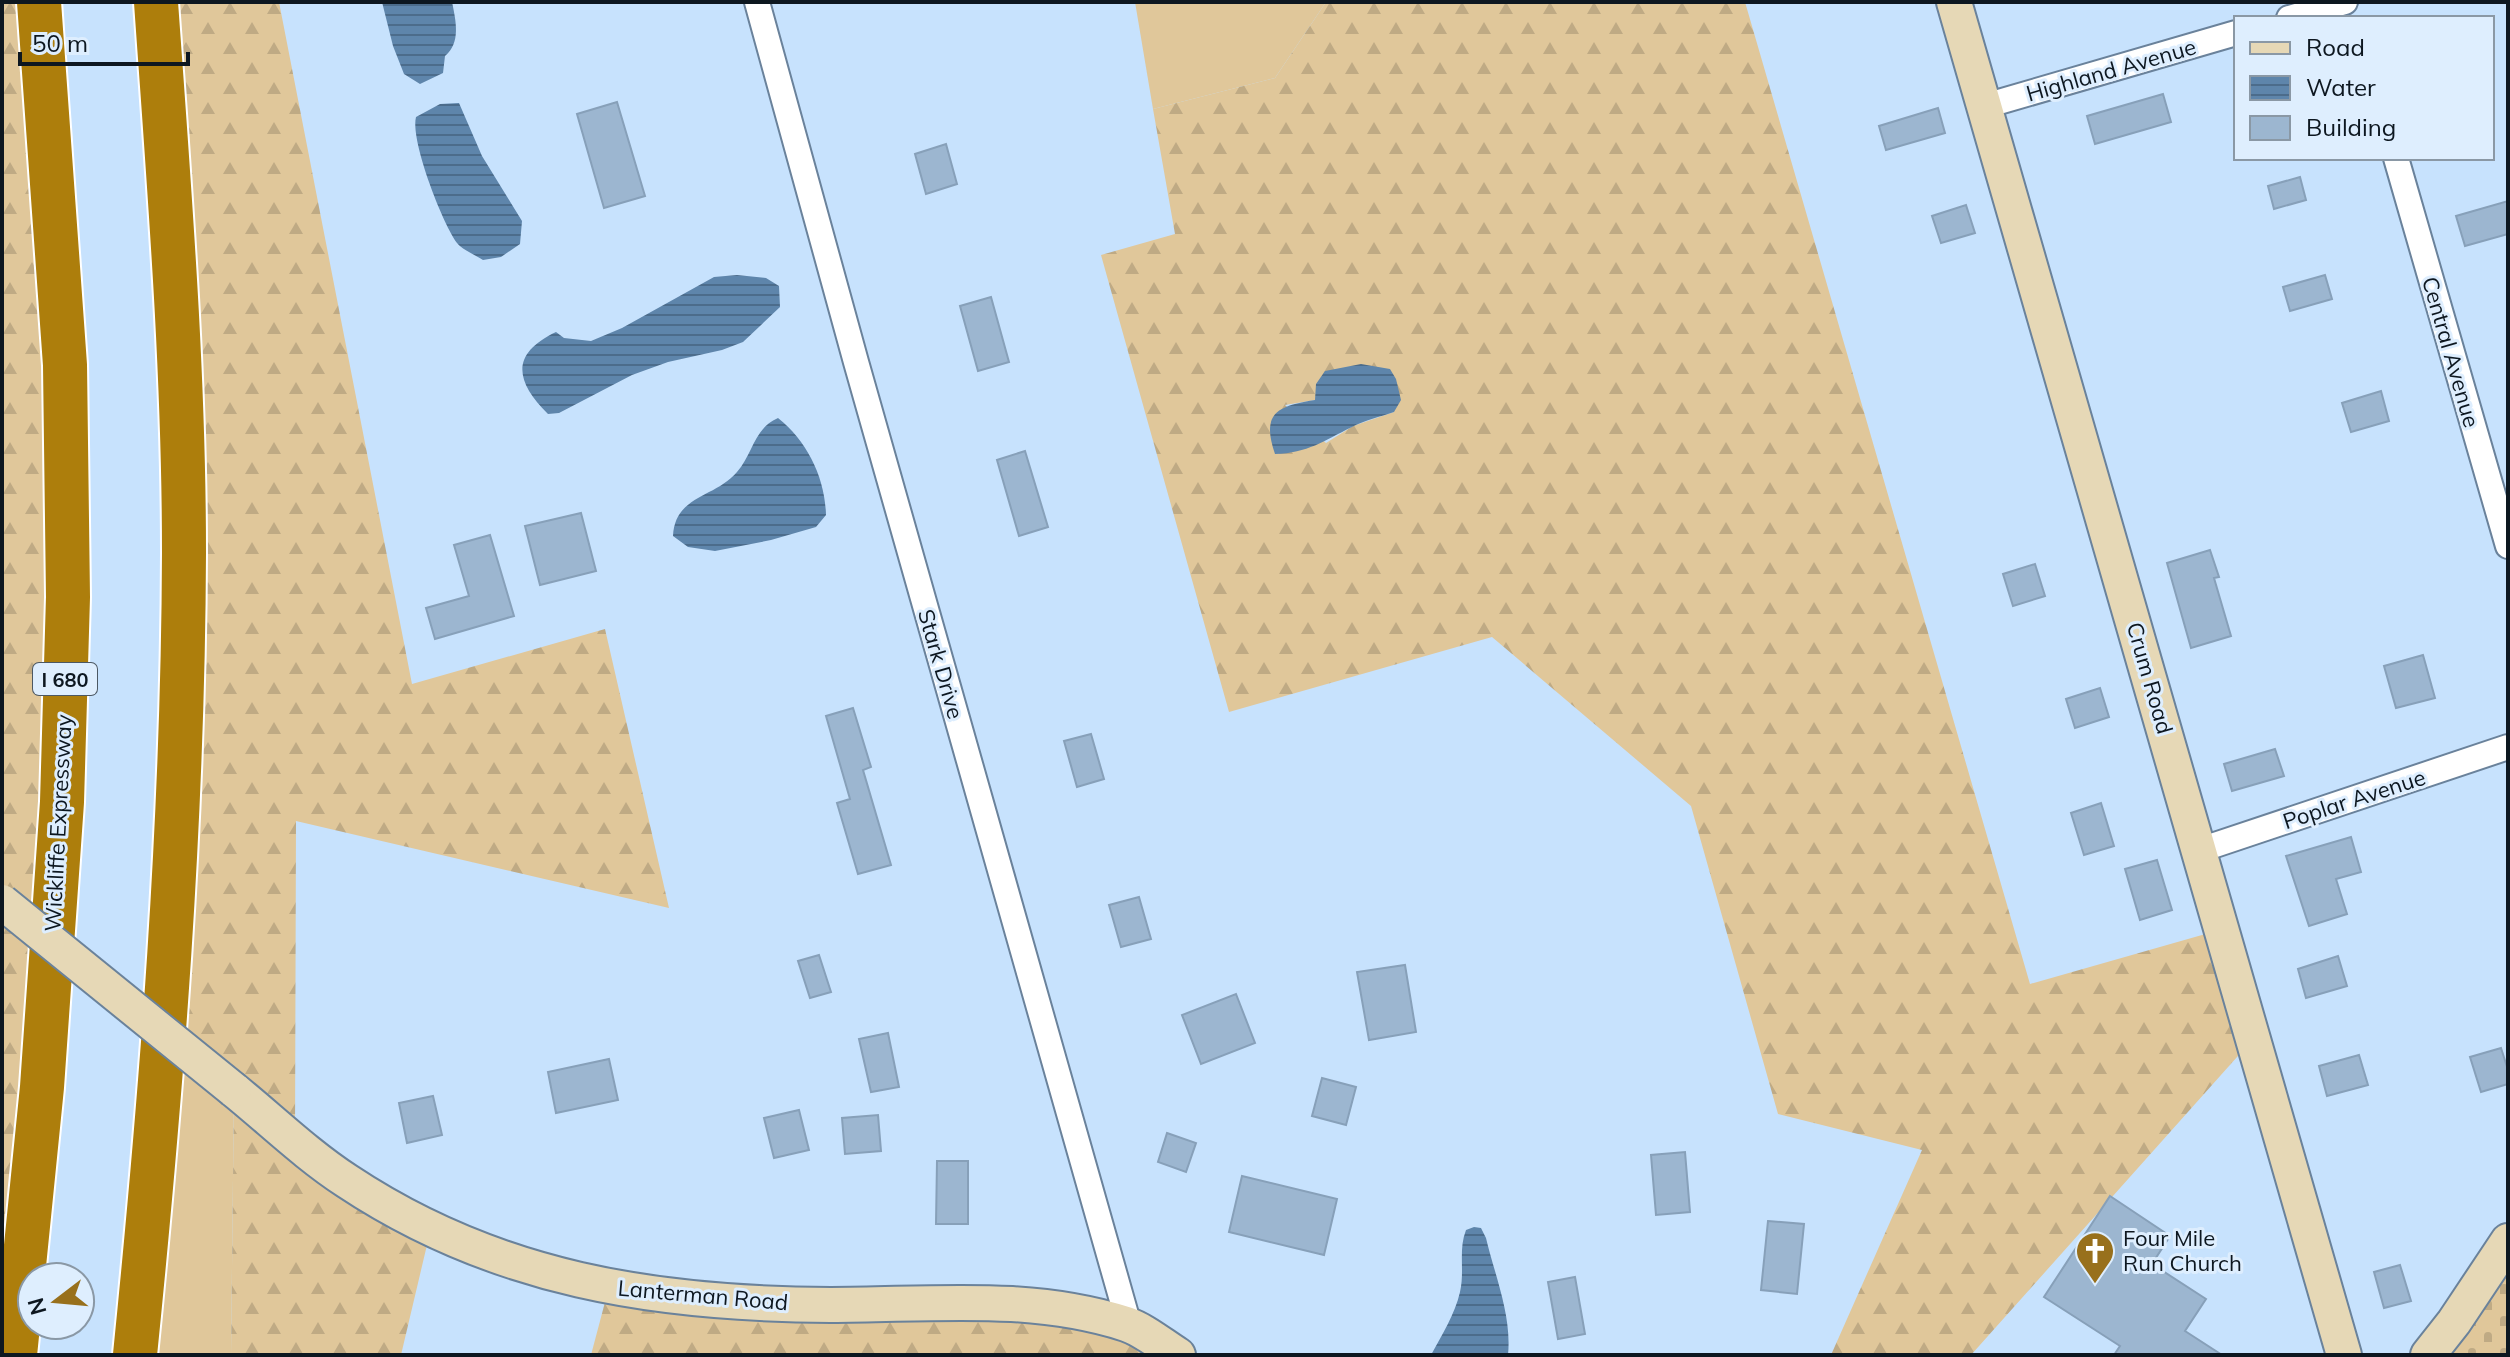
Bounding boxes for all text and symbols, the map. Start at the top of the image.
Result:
scale bar [20,16,188,66]
legend [2234,16,2494,160]
text: 50 m [32,28,88,58]
street label: Highland Avenue [2023,32,2199,108]
text: Road [2306,32,2365,62]
text: Water [2306,72,2376,102]
text: Building [2306,112,2396,142]
street label: Central Avenue [2416,273,2486,431]
street label: Stark Drive [912,606,970,722]
street label: Crum Road [2121,619,2179,737]
road number: I 680 [33,663,97,695]
street label: Wickliffe Expressway [38,713,78,932]
street label: Poplar Avenue [2279,763,2429,835]
place label: Four Mile Run Church [2123,1224,2242,1277]
church icon: Four Mile Run Church [2074,1230,2116,1285]
north arrow [16,1261,96,1341]
street label: Lanterman Road [617,1274,789,1316]
text: N [21,1295,53,1318]

